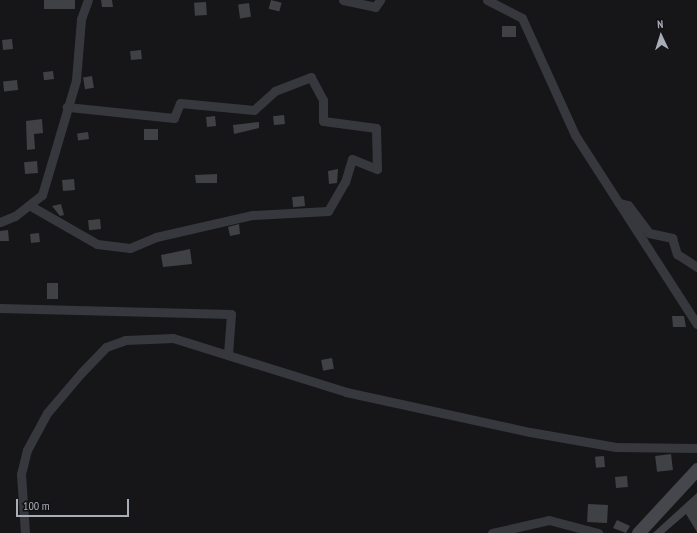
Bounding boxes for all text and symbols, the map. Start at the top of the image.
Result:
north arrow [641,16,681,56]
text: N [657,17,664,31]
scale bar [18,491,131,517]
text: 100 m [23,498,50,513]

